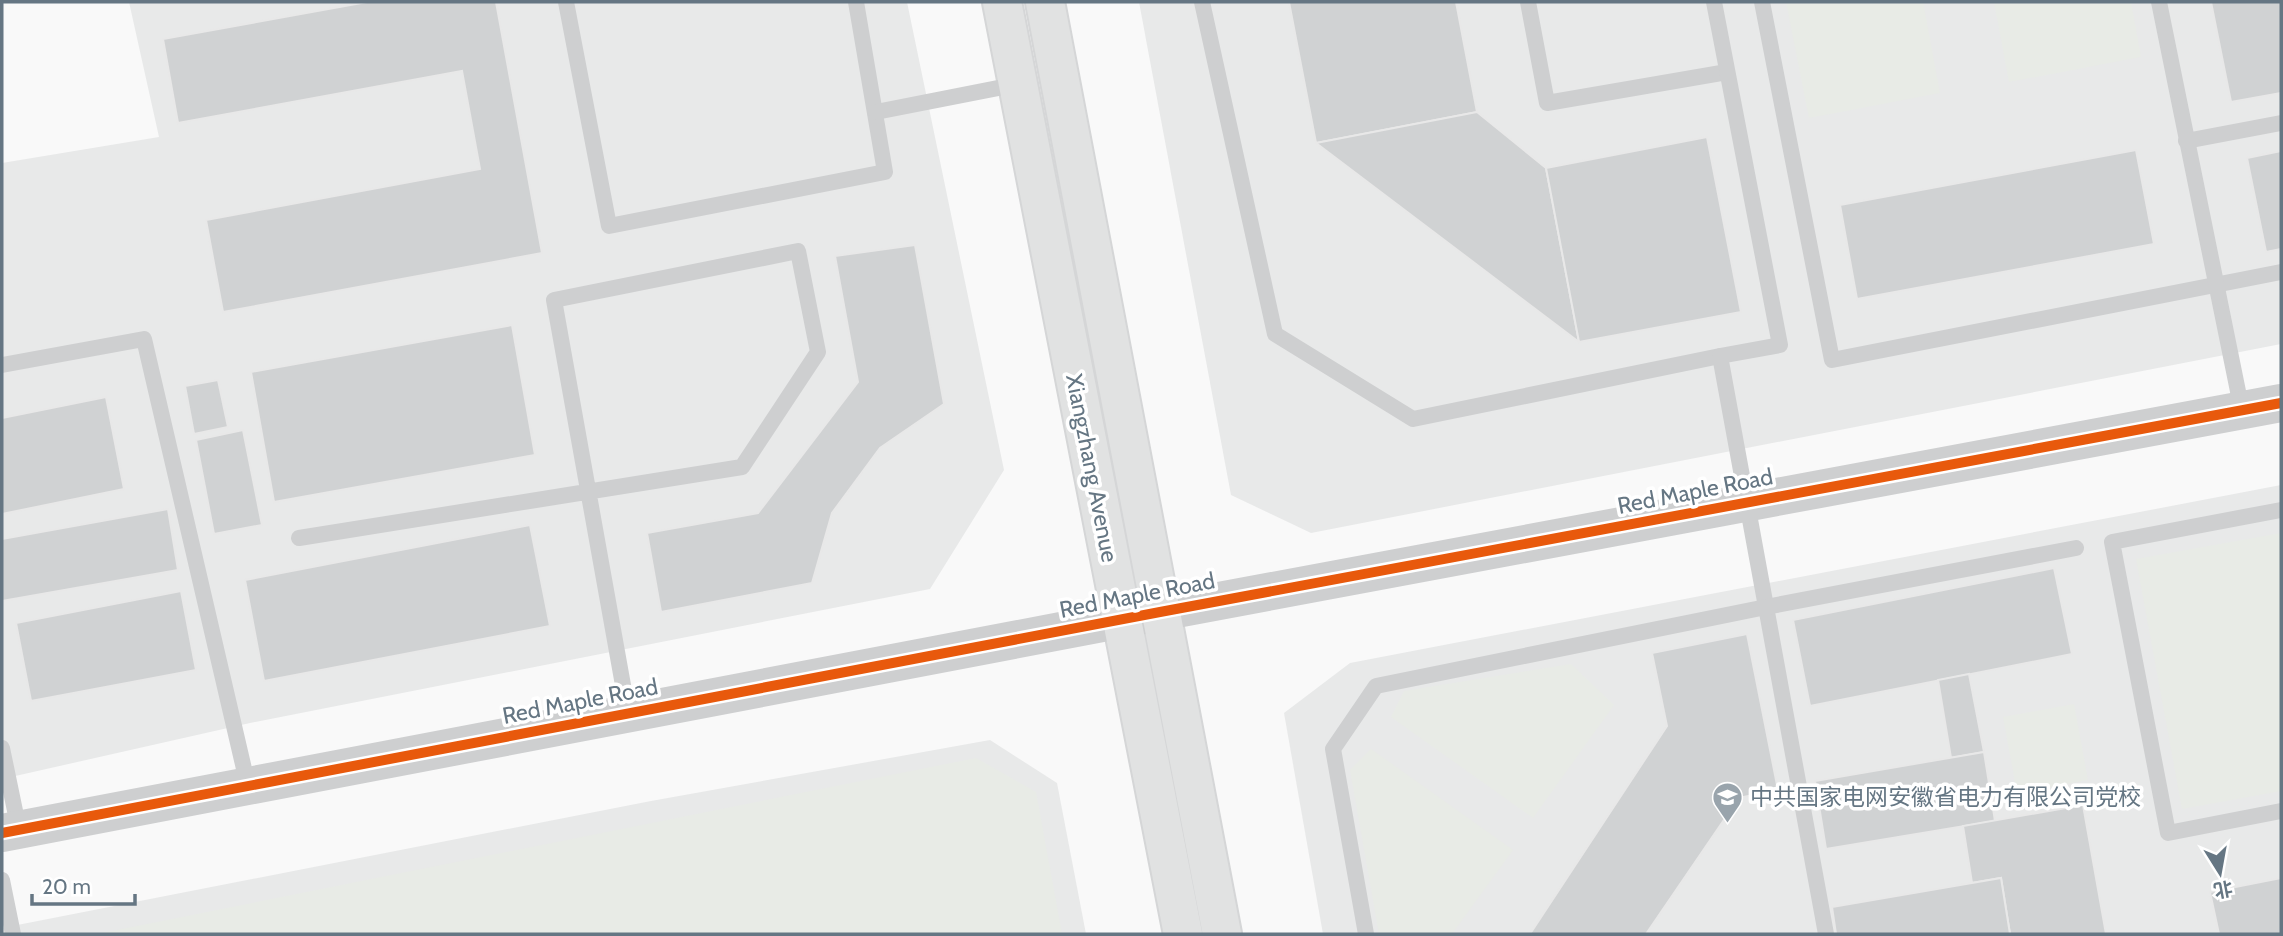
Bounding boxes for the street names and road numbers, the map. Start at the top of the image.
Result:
street label: Xiangzhang Avenue [1060,372,1124,565]
street label: Red Maple Road [1615,462,1775,520]
street label: Red Maple Road [1057,566,1217,624]
street label: Red Maple Road [500,672,660,730]

